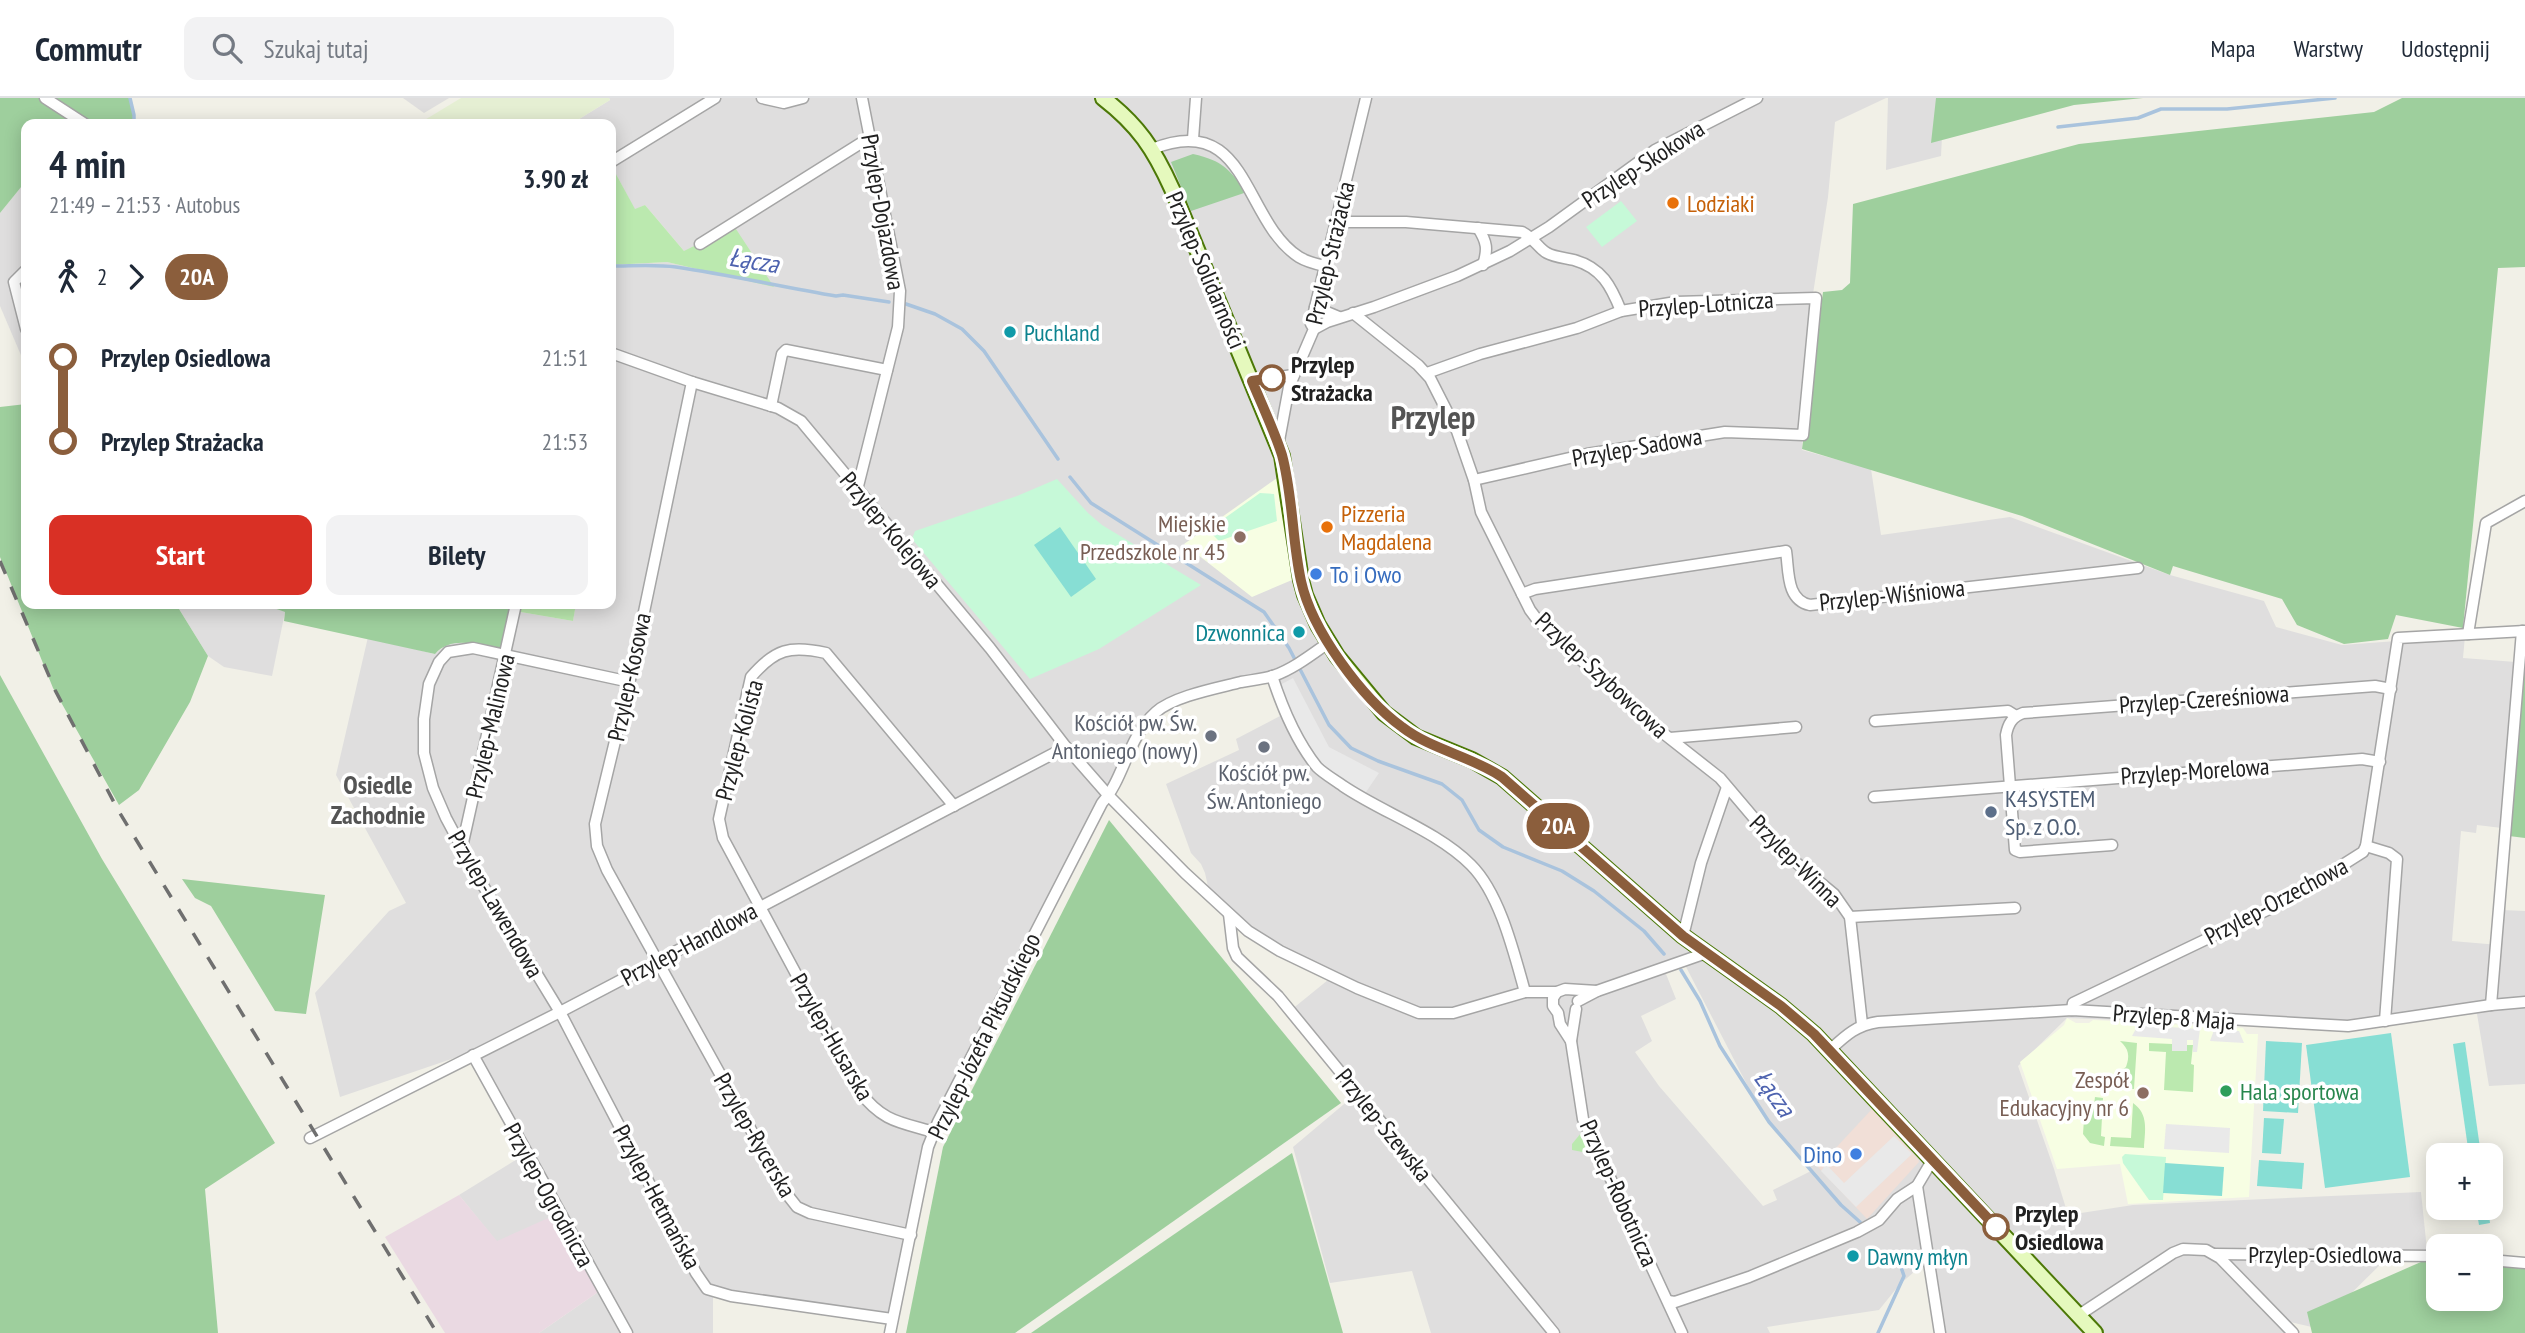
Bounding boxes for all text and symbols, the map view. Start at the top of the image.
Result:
search box [184,17,674,80]
text: Commutr [35,27,142,70]
icon: search [208,29,246,67]
text: Szukaj tutaj [264,32,369,65]
text: Mapa [2211,33,2255,64]
text: Warstwy [2293,33,2363,64]
text: Udostępnij [2401,33,2490,64]
street label: Przylep-Skokowa [1576,113,1710,215]
street label: Przylep-Dojazdowa [854,132,912,292]
text: 4 min [49,139,126,188]
text: 3.90 zł [523,162,588,195]
street label: Przylep-Strażacka [1298,178,1362,328]
street label: Przylep-Solidarności [1159,187,1253,353]
place label: Lodziaki [1687,188,1755,219]
text: 21:49 – 21:53 · Autobus [49,190,240,219]
marker: Lodziaki [1665,195,1681,211]
water label: Łącza [727,240,783,280]
icon: walk [49,258,87,296]
icon: forward [117,258,155,296]
text: 20A [179,261,214,292]
text: 2 [97,262,107,291]
street label: Przylep-Lotnicza [1637,284,1775,324]
place label: Puchland [1024,317,1100,348]
marker: Puchland [1002,324,1018,340]
text: Przylep Osiedlowa [101,341,271,374]
text: 21:51 [542,343,588,372]
place label: Przylep Strażacka [1291,349,1373,408]
marker: Przylep Strażacka [1259,365,1285,391]
district label: Przylep [1391,396,1475,438]
street label: Przylep-Sadowa [1570,420,1704,474]
text: Przylep Strażacka [101,425,264,458]
text: 21:53 [542,427,588,456]
street label: Przylep-Kolejowa [833,465,949,595]
place label: Pizzeria Magdalena [1341,498,1432,557]
place label: Miejskie Przedszkole nr 45 [1080,508,1226,567]
button: Start [49,515,312,595]
button: Bilety [326,515,588,595]
marker: Pizzeria Magdalena [1319,519,1335,535]
marker: Miejskie Przedszkole nr 45 [1232,529,1248,545]
place label: To i Owo [1330,559,1402,590]
marker: To i Owo [1308,566,1324,582]
street label: Przylep-Wiśniowa [1818,572,1966,618]
street label: Przylep-Szybowcowa [1529,605,1675,745]
street label: Przylep-Kosowa [600,610,658,744]
place label: Dzwonnica [1195,617,1285,648]
marker: Dzwonnica [1291,624,1307,640]
street label: Przylep-Malinowa [458,651,522,801]
street label: Przylep-Kolista [708,676,770,804]
street label: Przylep-Czereśniowa [2118,678,2290,720]
place label: Kościół pw. Św. Antoniego (nowy) [1052,707,1197,766]
marker: Kościół pw. Św. Antoniego (nowy) [1203,728,1219,744]
marker: Kościół pw. Św. Antoniego [1256,739,1272,755]
street label: Przylep-Morelowa [2120,750,2270,792]
place label: Kościół pw. Św. Antoniego [1206,757,1322,816]
district label: Osiedle Zachodnie [331,768,425,831]
place label: K4SYSTEM Sp. z O.O. [2005,783,2095,842]
line badge: 20A [1518,803,1598,849]
marker: K4SYSTEM Sp. z O.O. [1983,804,1999,820]
street label: Przylep-Winna [1743,808,1849,914]
text: 20A [1541,810,1575,841]
street label: Przylep-Lawendowa [441,825,551,983]
street label: Przylep-Orzechowa [2199,850,2353,952]
street label: Przylep-Handlowa [615,895,763,993]
street label: Przylep-Józefa Piłsudskiego [921,928,1047,1144]
street label: Przylep-Husarska [783,968,881,1106]
street label: Przylep-8 Maja [2112,997,2236,1037]
street label: Przylep-Szewska [1329,1062,1439,1188]
water label: Łącza [1747,1063,1804,1124]
place label: Zespół Edukacyjny nr 6 [2000,1064,2129,1123]
street label: Przylep-Rycerska [707,1067,803,1203]
place label: Hala sportowa [2240,1076,2359,1107]
marker: Hala sportowa [2218,1083,2234,1099]
marker: Zespół Edukacyjny nr 6 [2135,1085,2151,1101]
street label: Przylep-Robotnicza [1573,1115,1665,1271]
street label: Przylep-Ogrodnicza [497,1117,601,1273]
street label: Przylep-Hetmańska [606,1119,708,1275]
place label: Dino [1803,1139,1842,1170]
map controls [2426,1143,2503,1311]
button: + [2426,1143,2503,1220]
marker: Dino [1848,1146,1864,1162]
place label: Przylep Osiedlowa [2015,1198,2104,1257]
marker: Przylep Osiedlowa [1983,1214,2009,1240]
button: − [2426,1234,2503,1311]
street label: Przylep-Osiedlowa [2248,1239,2402,1270]
place label: Dawny młyn [1867,1241,1968,1272]
marker: Dawny młyn [1845,1248,1861,1264]

